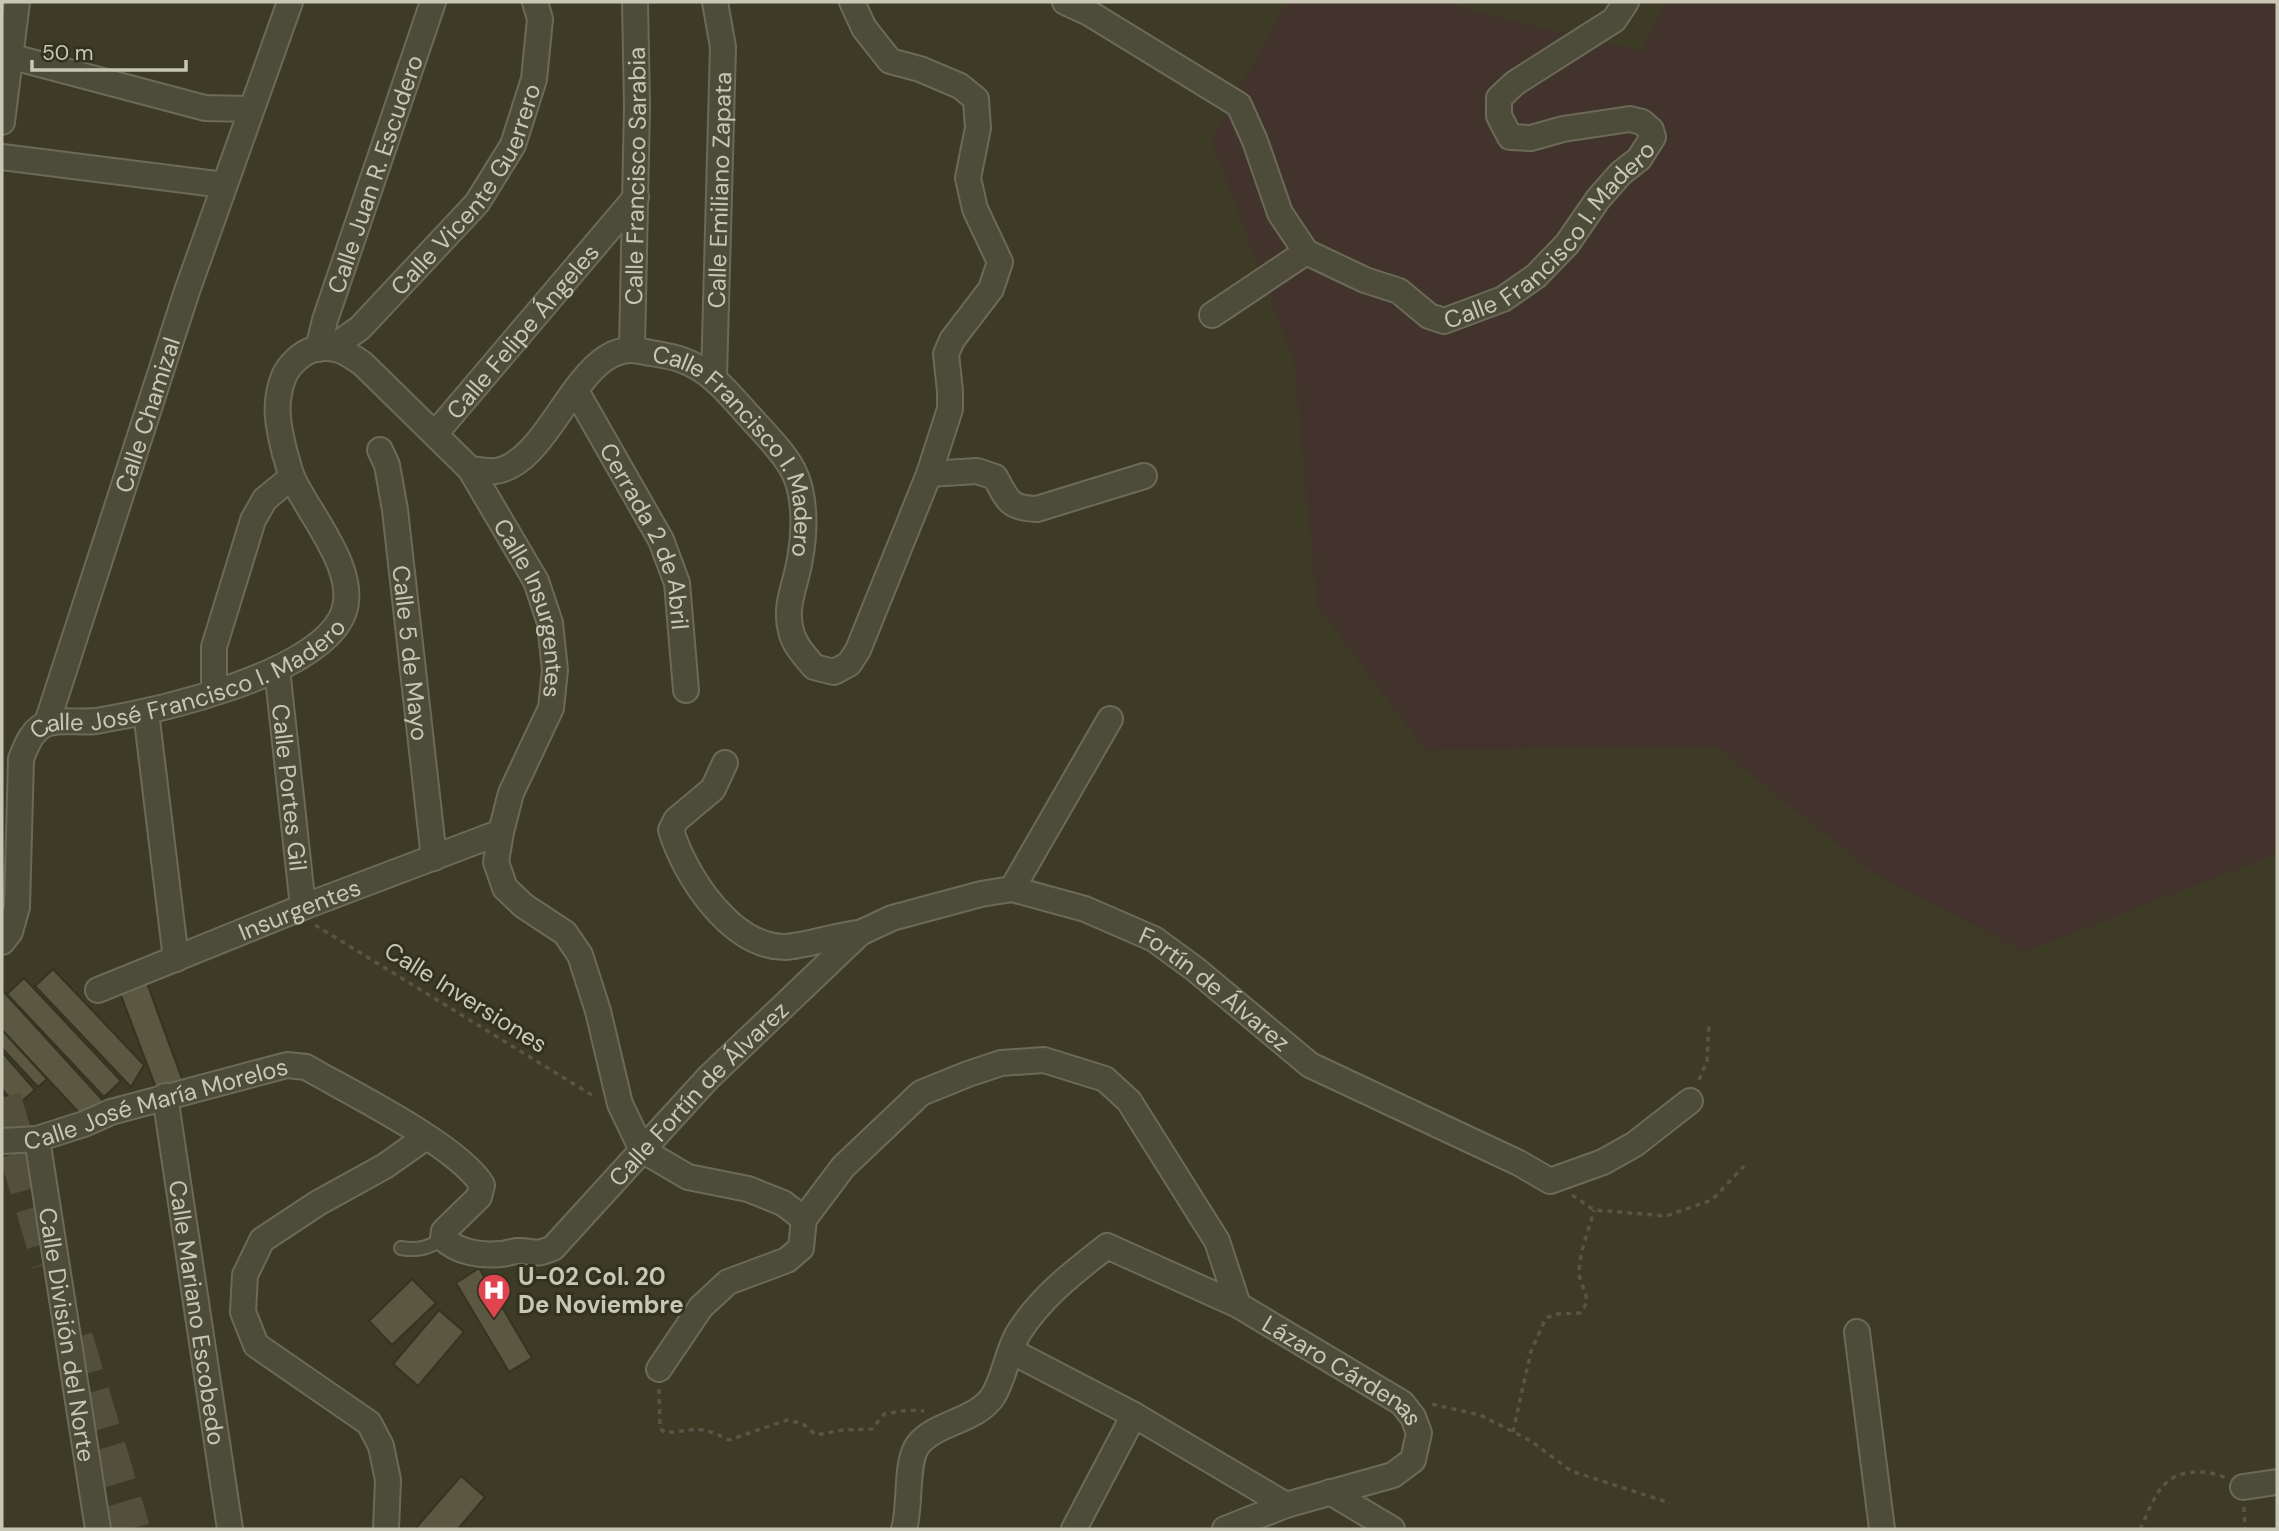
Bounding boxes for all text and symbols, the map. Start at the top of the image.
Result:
scale bar [32,28,186,72]
text: 50 m [42,39,93,67]
street label: Calle Francisco Sarabia [617,47,653,305]
street label: Calle Juan R. Escudero [320,51,429,297]
street label: Calle Emiliano Zapata [700,71,738,309]
street label: Calle Vicente Guerrero [383,80,547,302]
street label: Calle Francisco I. Madero [1439,136,1662,335]
street label: Calle Felipe Ángeles [439,237,605,425]
street label: Calle Chamizal [107,333,187,496]
street label: Calle Francisco I. Madero [650,338,819,559]
street label: Cerrada 2 de Abril [593,437,696,631]
street label: Calle Insurgentes [487,513,571,700]
street label: Calle 5 de Mayo [386,563,436,742]
street label: Calle José Francisco I. Madero [23,612,352,746]
street label: Calle Portes Gil [265,702,314,872]
street label: Insurgentes [234,871,365,947]
street label: Fortín de Álvarez [1135,919,1297,1058]
street label: Calle Inversiones [379,935,553,1059]
street label: Calle Fortín de Álvarez [602,994,795,1193]
street label: Calle José María Morelos [23,1050,291,1155]
street label: Calle Mariano Escobedo [162,1178,233,1447]
street label: Calle División del Norte [32,1205,103,1464]
place label: U-02 Col. 20 De Noviembre [518,1261,684,1320]
hospital icon: U-02 Col. 20 De Noviembre [475,1271,513,1320]
street label: Lázaro Cárdenas [1257,1308,1430,1429]

